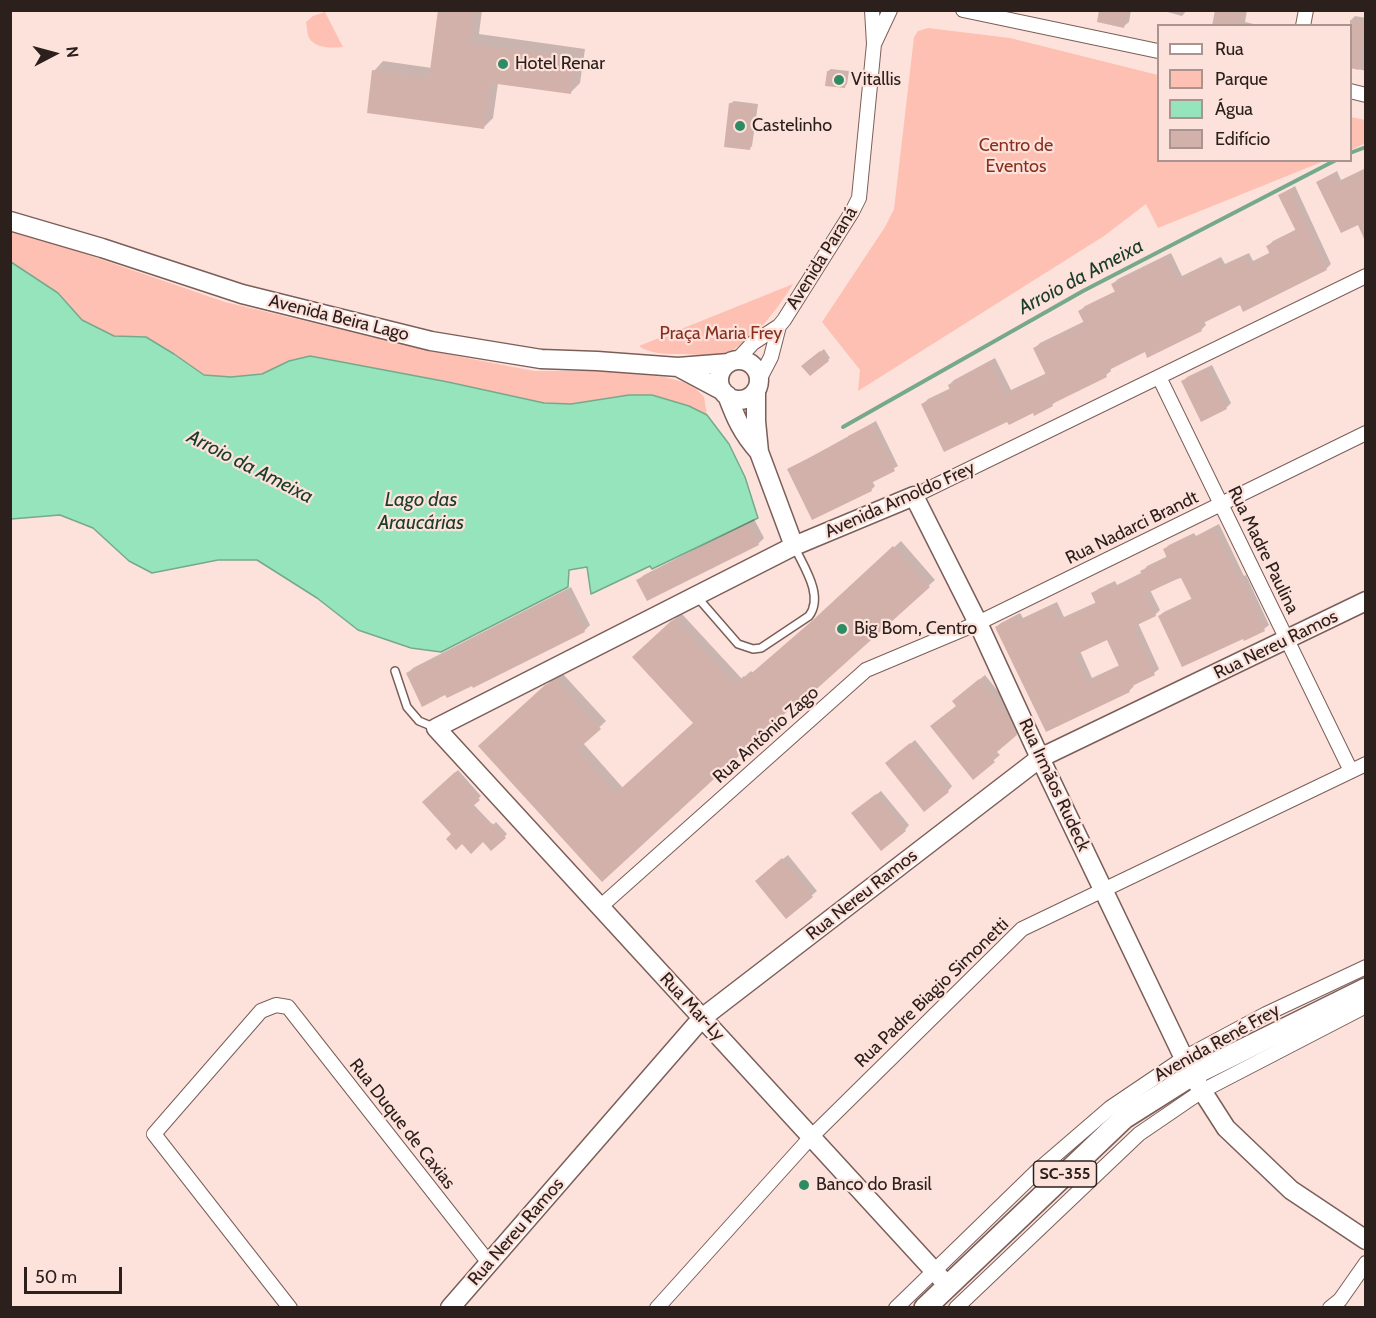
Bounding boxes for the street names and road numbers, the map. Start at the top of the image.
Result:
street label: Avenida Paraná [782,203,862,313]
street label: Avenida Beira Lago [267,290,411,346]
street label: Avenida Arnoldo Frey [822,457,978,543]
street label: Rua Madre Paulina [1223,483,1303,617]
street label: Rua Nadarci Brandt [1062,487,1202,569]
street label: Rua Nereu Ramos [1211,606,1341,684]
street label: Rua Antônio Zago [709,682,823,788]
street label: Rua Irmãos Rudeck [1014,715,1094,855]
street label: Rua Nereu Ramos [802,845,922,945]
street label: Rua Padre Biagio Simonetti [851,914,1013,1072]
street label: Rua Mar-Ly [655,968,729,1046]
street label: Avenida René Frey [1150,1000,1284,1086]
street label: Rua Duque de Caxias [344,1055,460,1193]
road number: SC-355 [1034,1161,1096,1187]
street label: Rua Nereu Ramos [464,1174,568,1290]

